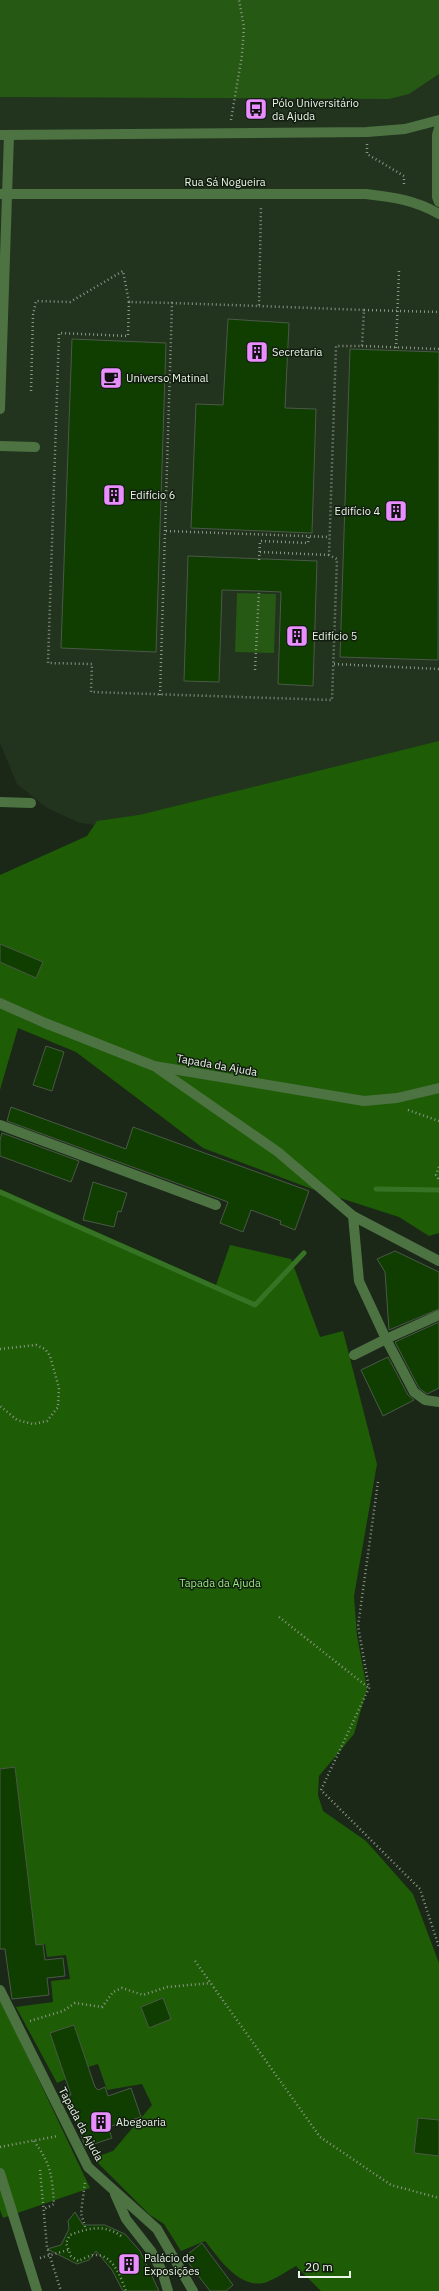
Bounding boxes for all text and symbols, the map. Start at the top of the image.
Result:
bus stop icon: Pólo Universitário da Ajuda [243,96,269,122]
place label: Pólo Universitário da Ajuda [272,96,359,123]
street label: Rua Sá Nogueira [184,175,266,189]
building icon: Secretaria [244,339,270,365]
place label: Secretaria [272,345,323,359]
cafe icon: Universo Matinal [98,365,124,391]
place label: Universo Matinal [126,371,209,385]
building icon: Edifício 6 [101,482,127,508]
place label: Edifício 6 [130,488,175,502]
building icon: Edifício 4 [383,498,409,524]
place label: Edifício 4 [335,504,380,518]
building icon: Edifício 5 [284,623,310,649]
place label: Edifício 5 [312,629,357,643]
street label: Tapada da Ajuda [176,1051,259,1079]
park label: Tapada da Ajuda [179,1576,261,1590]
street label: Tapada da Ajuda [56,2085,106,2163]
building icon: Abegoaria [88,2109,114,2135]
place label: Abegoaria [116,2115,166,2129]
building icon: Palácio de Exposições [116,2251,142,2277]
place label: Palácio de Exposições [144,2251,200,2278]
scale bar [299,2253,350,2279]
text: 20 m [305,2259,333,2274]

